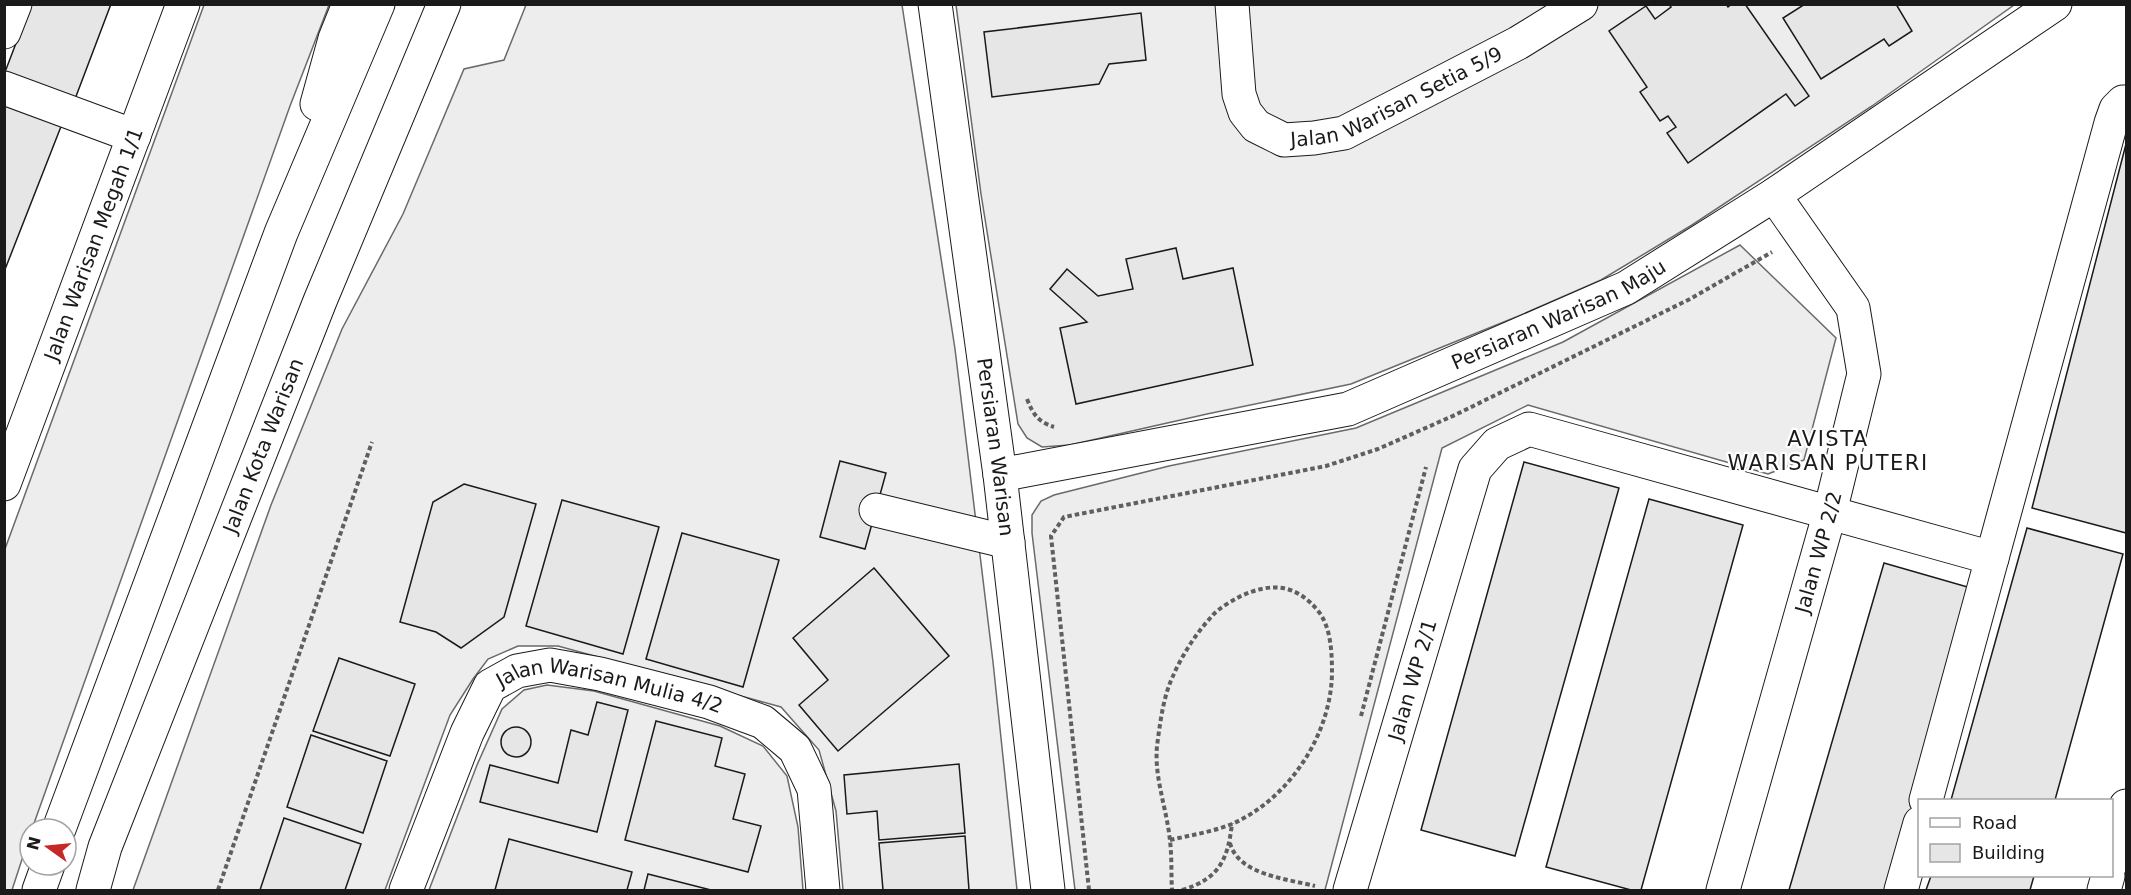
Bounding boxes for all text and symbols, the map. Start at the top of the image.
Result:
street label: Jalan Warisan Setia 5/9 [1288,41,1506,152]
street label: Jalan Warisan Megah 1/1 [38,124,148,366]
street label: Persiaran Warisan Maju [1448,254,1670,375]
street label: Jalan Kota Warisan [217,355,308,538]
street label: Persiaran Warisan [972,356,1019,537]
district label: AVISTA WARISAN PUTERI [1727,427,1929,475]
street label: Jalan WP 2/2 [1789,489,1847,618]
street label: Jalan WP 2/1 [1382,617,1442,746]
street label: Jalan Warisan Mulia 4/2 [490,653,726,718]
legend [1918,799,2113,877]
text: Road [1972,812,2017,833]
north arrow [18,817,78,877]
text: N [23,834,45,852]
text: Building [1972,842,2045,863]

